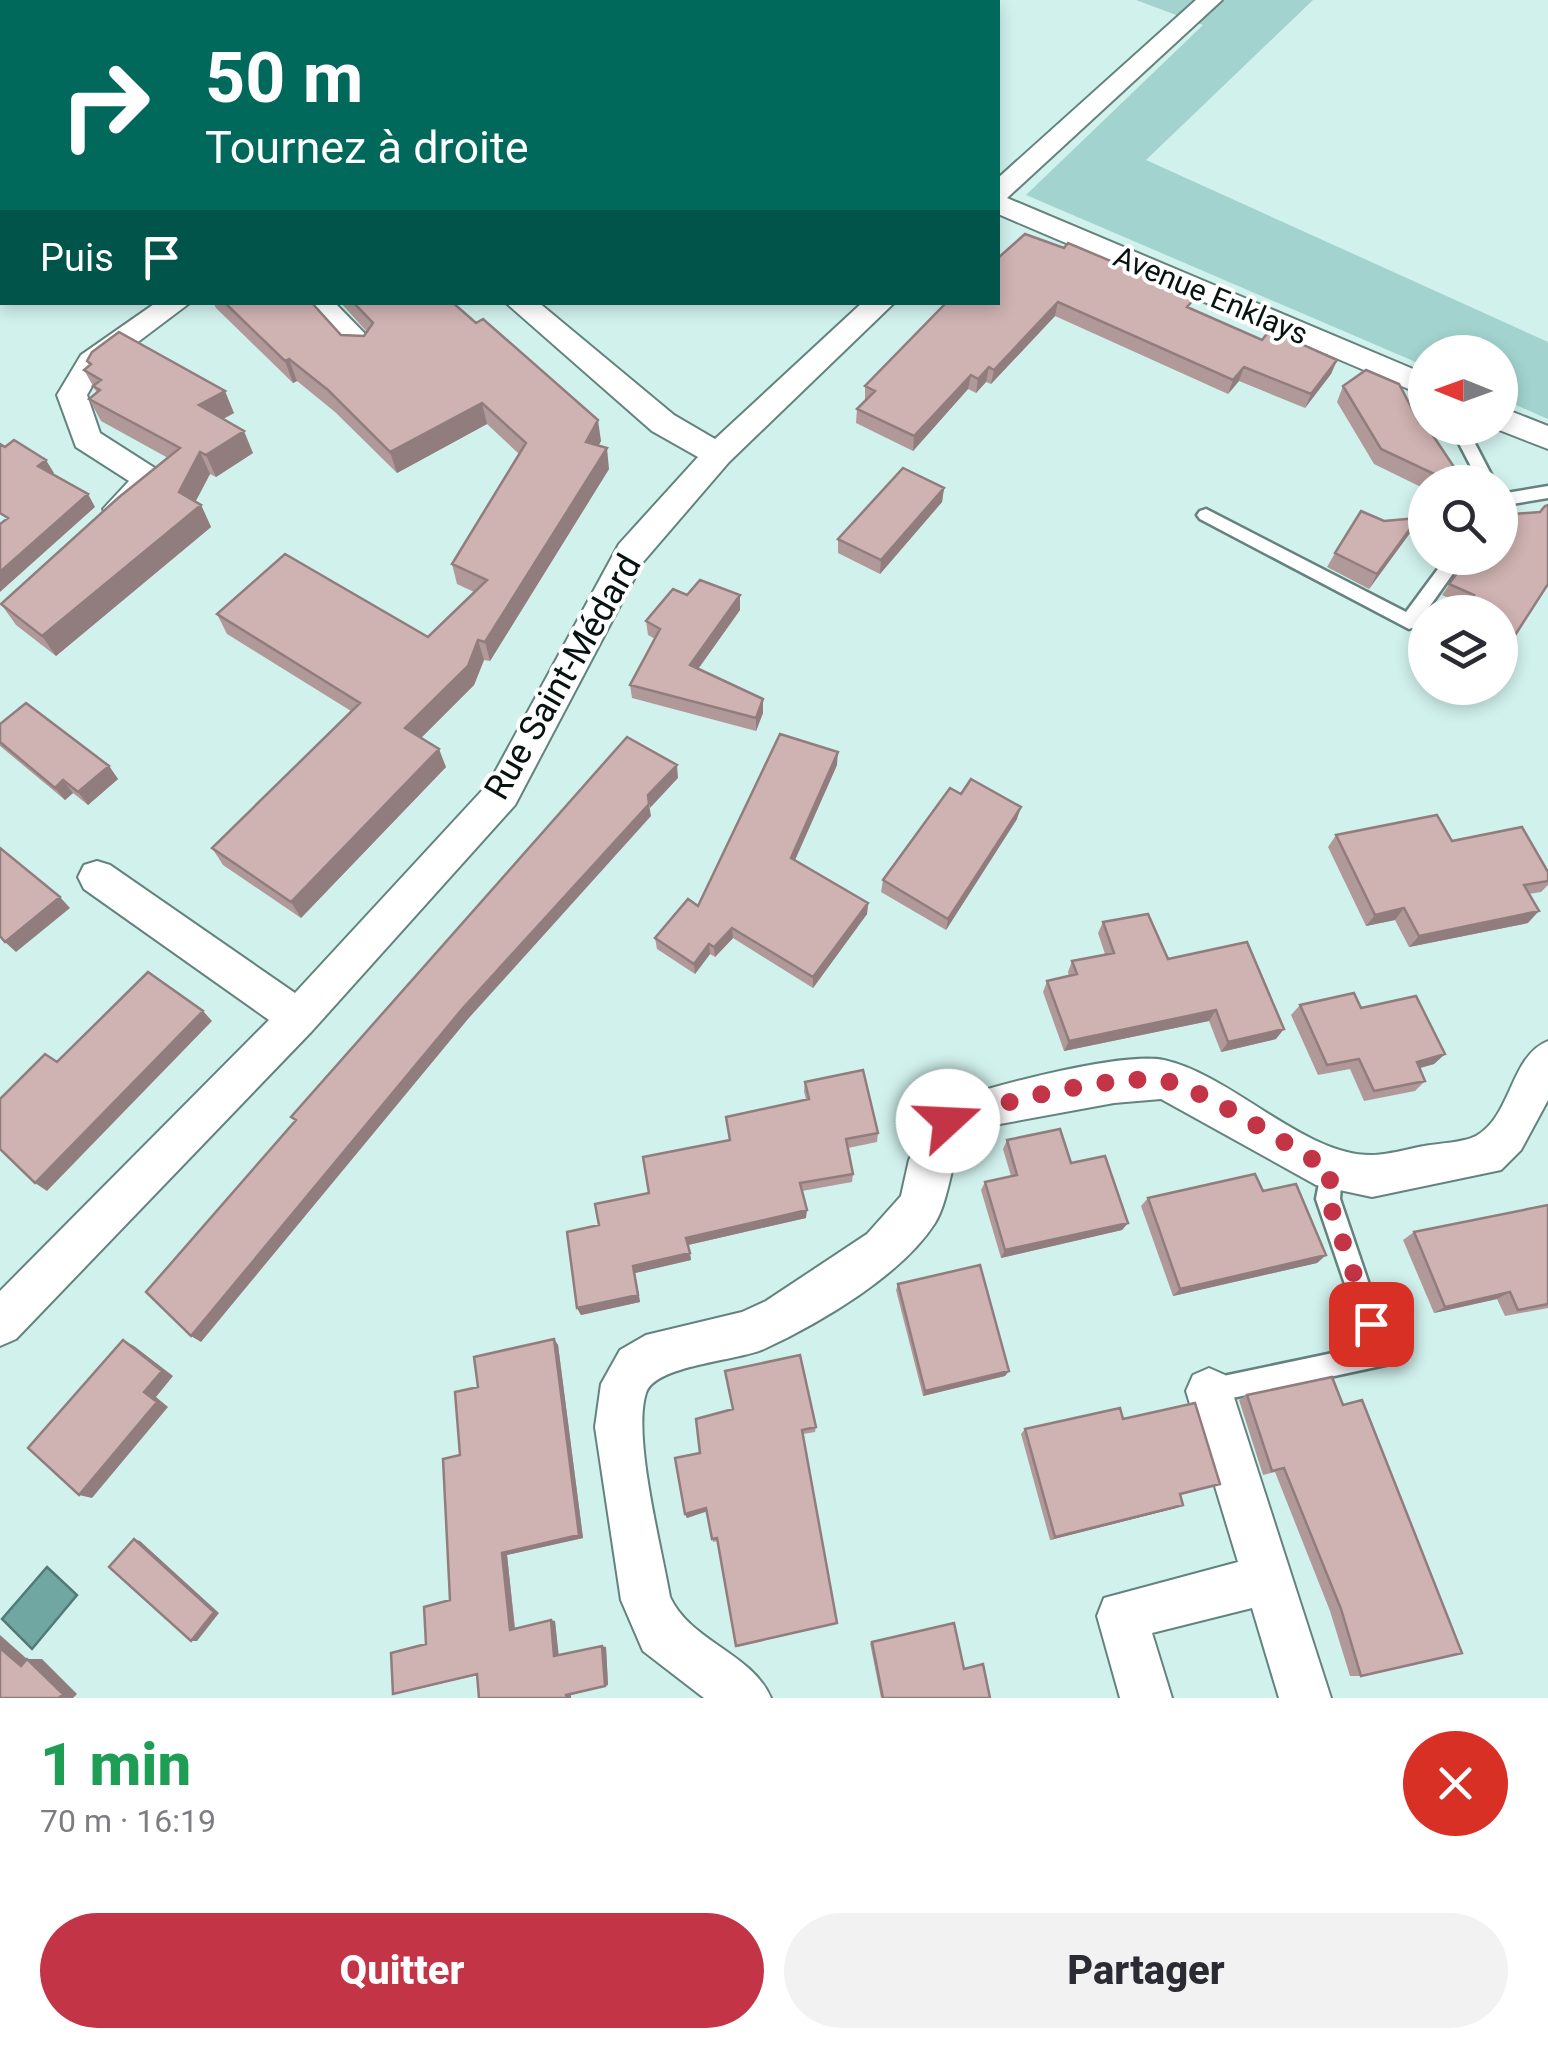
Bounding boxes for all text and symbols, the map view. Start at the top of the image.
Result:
text: 50 m [205,37,363,119]
icon: right [40,40,170,170]
text: Tournez à droite [205,121,529,174]
icon: arrive [134,230,189,285]
text: Puis [40,236,114,280]
street label: Avenue Enklays [1109,238,1313,352]
north arrow [1408,335,1518,445]
map controls [1408,335,1518,705]
button: search [1408,465,1518,575]
street label: Rue Saint-Médard [476,547,650,807]
button: layers [1408,595,1518,705]
position arrow [896,1069,1000,1173]
pin [1329,1282,1414,1367]
icon: arrive [1344,1297,1399,1352]
text: 1 min [40,1729,191,1800]
button: close [1403,1731,1508,1836]
text: 70 m · 16:19 [40,1802,216,1840]
button: Quitter [40,1913,764,2028]
button: Partager [784,1913,1508,2028]

